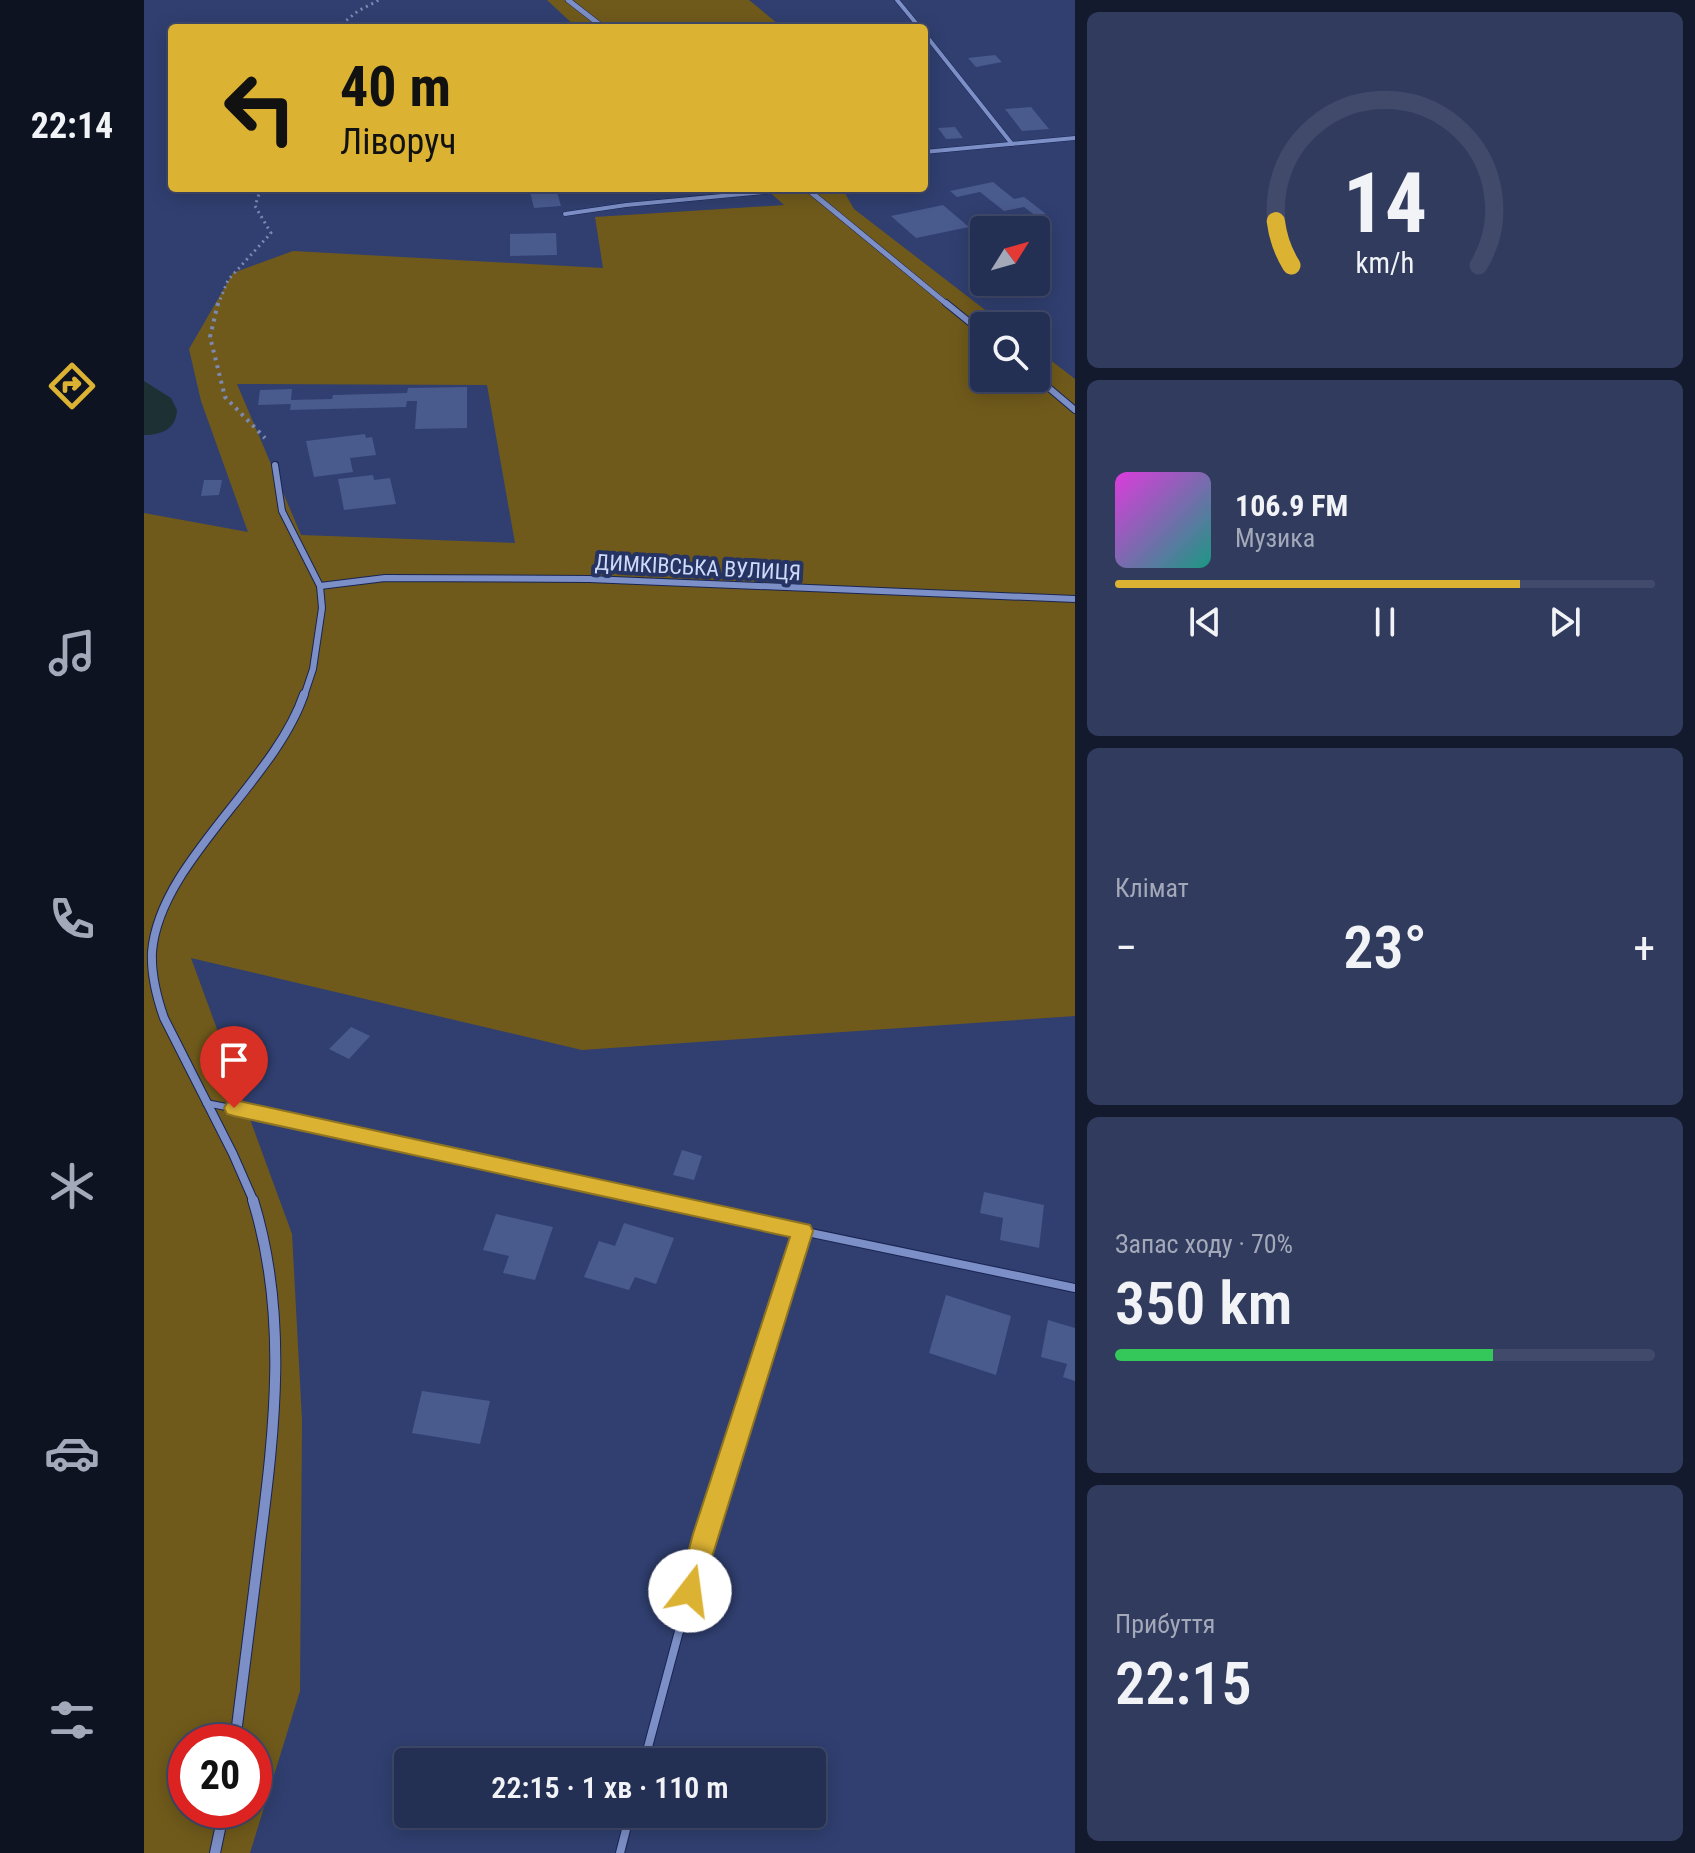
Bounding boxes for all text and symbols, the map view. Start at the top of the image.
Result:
text: 40 m [340,54,451,120]
icon: left [208,56,312,160]
text: 22:14 [31,105,113,147]
text: Ліворуч [340,121,456,163]
text: 14 [1343,155,1427,252]
north arrow [970,216,1050,296]
map controls [970,216,1050,392]
text: km/h [1356,246,1414,280]
button: search [970,312,1050,392]
icon: directions [44,358,100,414]
text: 106.9 FM [1235,488,1348,523]
text: Музика [1235,523,1315,553]
street label: ДИМКІВСЬКА ВУЛИЦЯ [594,550,802,585]
icon: previous [1183,600,1227,644]
icon: pause [1363,600,1407,644]
icon: next [1543,600,1587,644]
icon: music [44,625,100,681]
text: Клімат [1115,873,1189,903]
icon: phone [44,891,100,947]
text: 23° [1343,912,1427,983]
text: − [1115,922,1137,974]
text: + [1633,922,1655,974]
pin [200,1026,268,1108]
icon: arrive [212,1038,256,1082]
icon: climate [44,1158,100,1214]
text: Запас ходу · 70% [1115,1229,1293,1259]
text: 350 km [1115,1268,1292,1339]
icon: car [44,1425,100,1481]
position arrow [648,1549,732,1633]
text: Прибуття [1115,1609,1215,1639]
text: 22:15 [1115,1648,1252,1719]
icon: filters [44,1692,100,1748]
speed limit sign: 20 [168,1724,272,1828]
text: 22:15 · 1 хв · 110 m [491,1770,729,1805]

